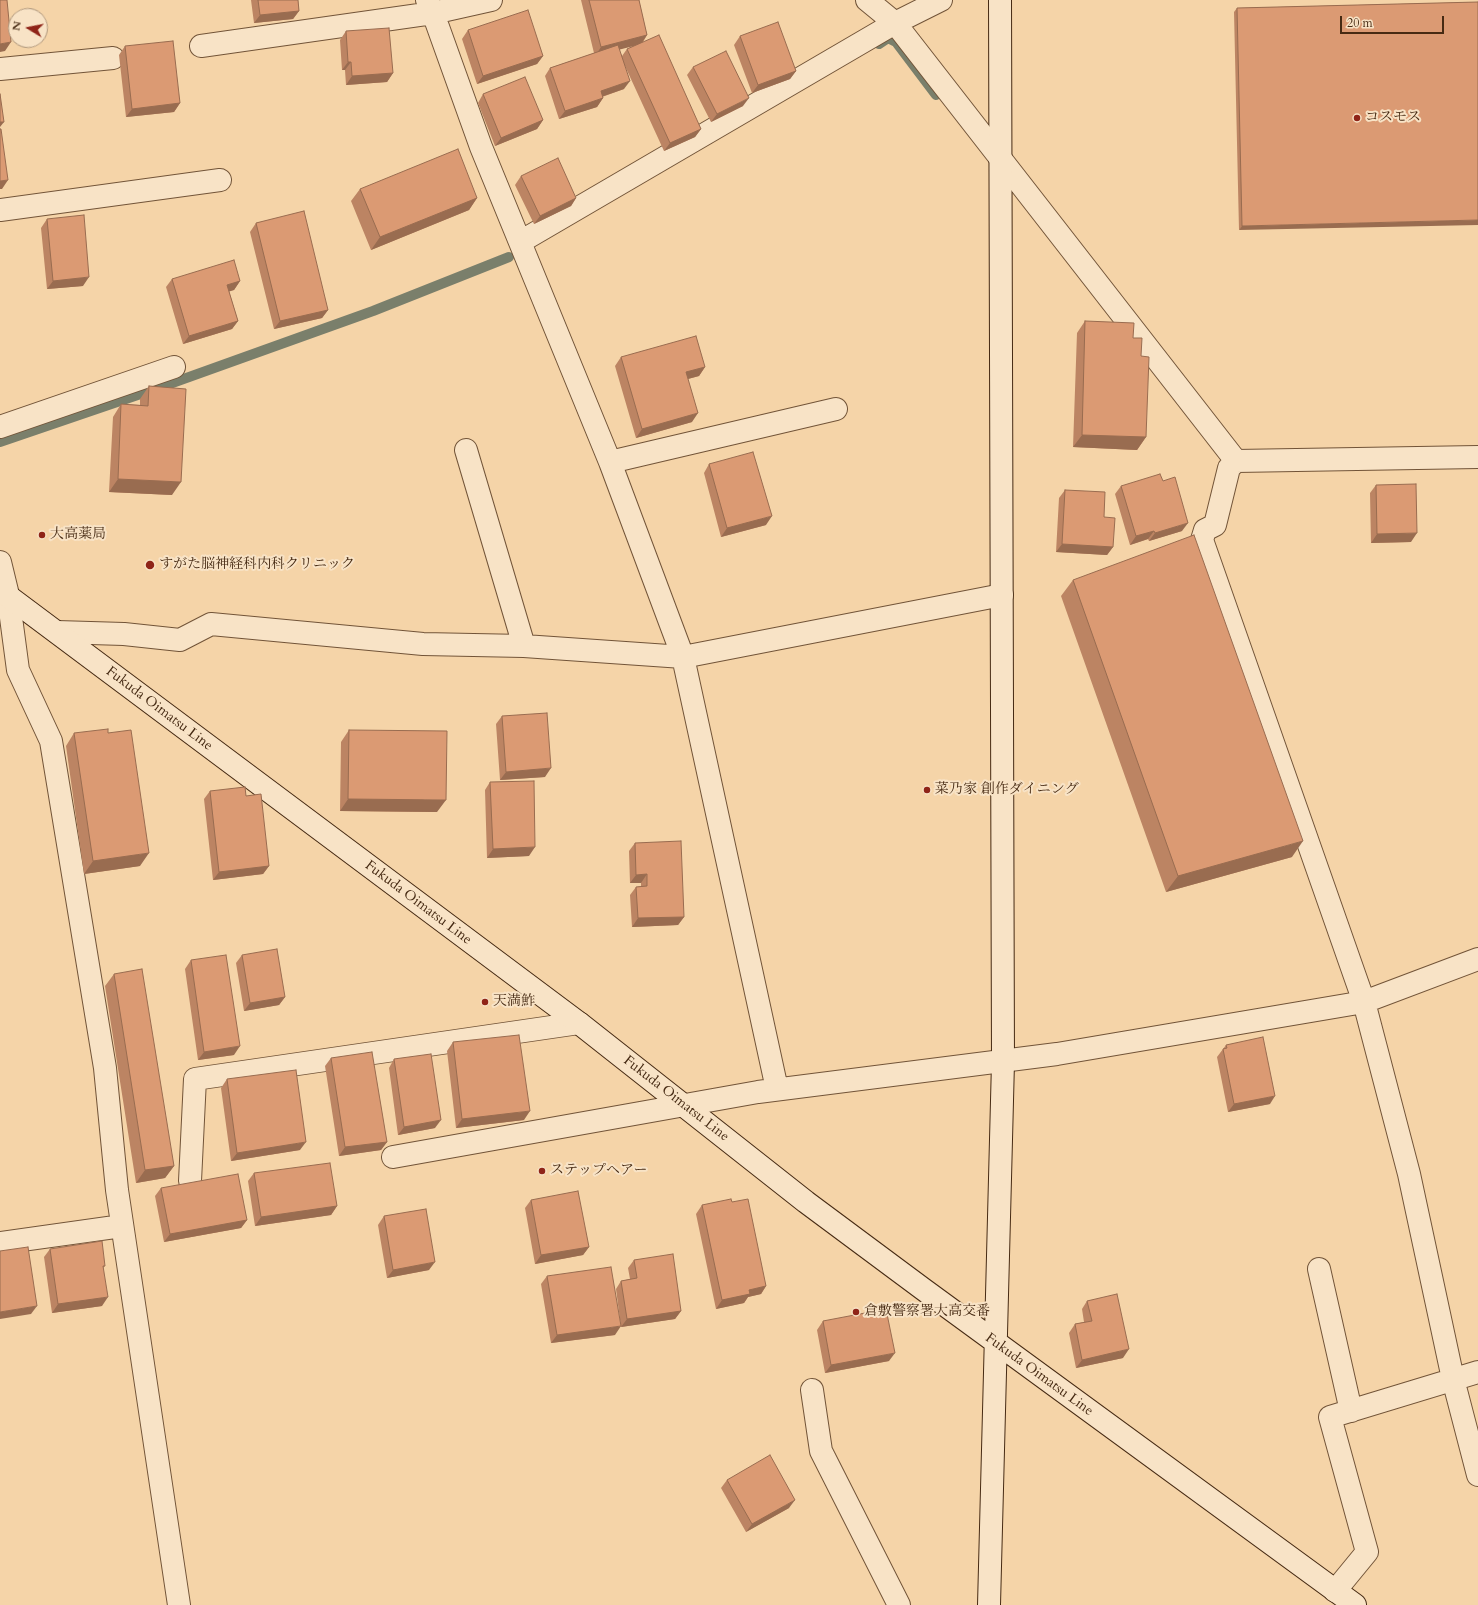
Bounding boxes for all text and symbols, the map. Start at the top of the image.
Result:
north arrow [8,8,48,48]
scale bar [1342,8,1446,34]
text: 20 m [1347,15,1373,31]
text: N [8,20,25,32]
place label: コスモス [1365,110,1421,126]
marker: コスモス [1352,113,1362,123]
place label: 大高薬局 [50,527,106,543]
marker: 大高薬局 [37,530,47,540]
place label: すがた脳神経科内科クリニック [159,557,355,573]
marker: すがた脳神経科内科クリニック [144,559,156,571]
street label: Fukuda Oimatsu Line [102,663,216,755]
place label: 菜乃家 創作ダイニング [935,782,1079,798]
marker: 菜乃家 創作ダイニング [922,785,932,795]
street label: Fukuda Oimatsu Line [361,857,475,949]
place label: 天満鮓 [493,994,535,1010]
marker: 天満鮓 [480,997,490,1007]
street label: Fukuda Oimatsu Line [620,1053,732,1145]
place label: ステップヘアー [550,1163,648,1179]
marker: ステップヘアー [537,1166,547,1176]
place label: 倉敷警察署大高交番 [864,1304,990,1320]
marker: 倉敷警察署大高交番 [851,1307,861,1317]
street label: Fukuda Oimatsu Line [982,1330,1096,1420]

